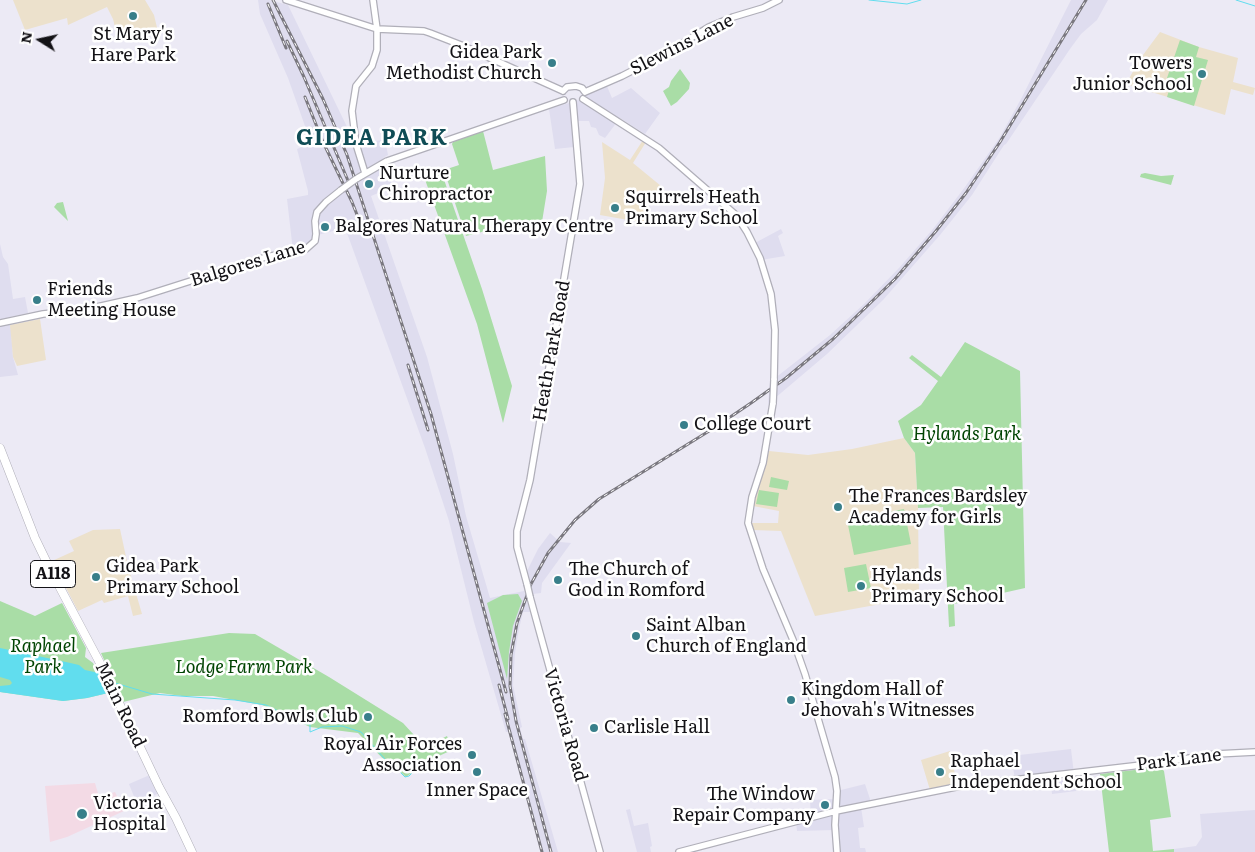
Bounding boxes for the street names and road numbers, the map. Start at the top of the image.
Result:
street label: Slewins Lane [627,10,737,80]
street label: Balgores Lane [188,236,308,292]
street label: Heath Park Road [529,279,575,423]
road number: A118 [30,560,76,588]
street label: Main Road [90,659,150,751]
street label: Victoria Road [538,666,592,784]
street label: Park Lane [1135,744,1223,776]

